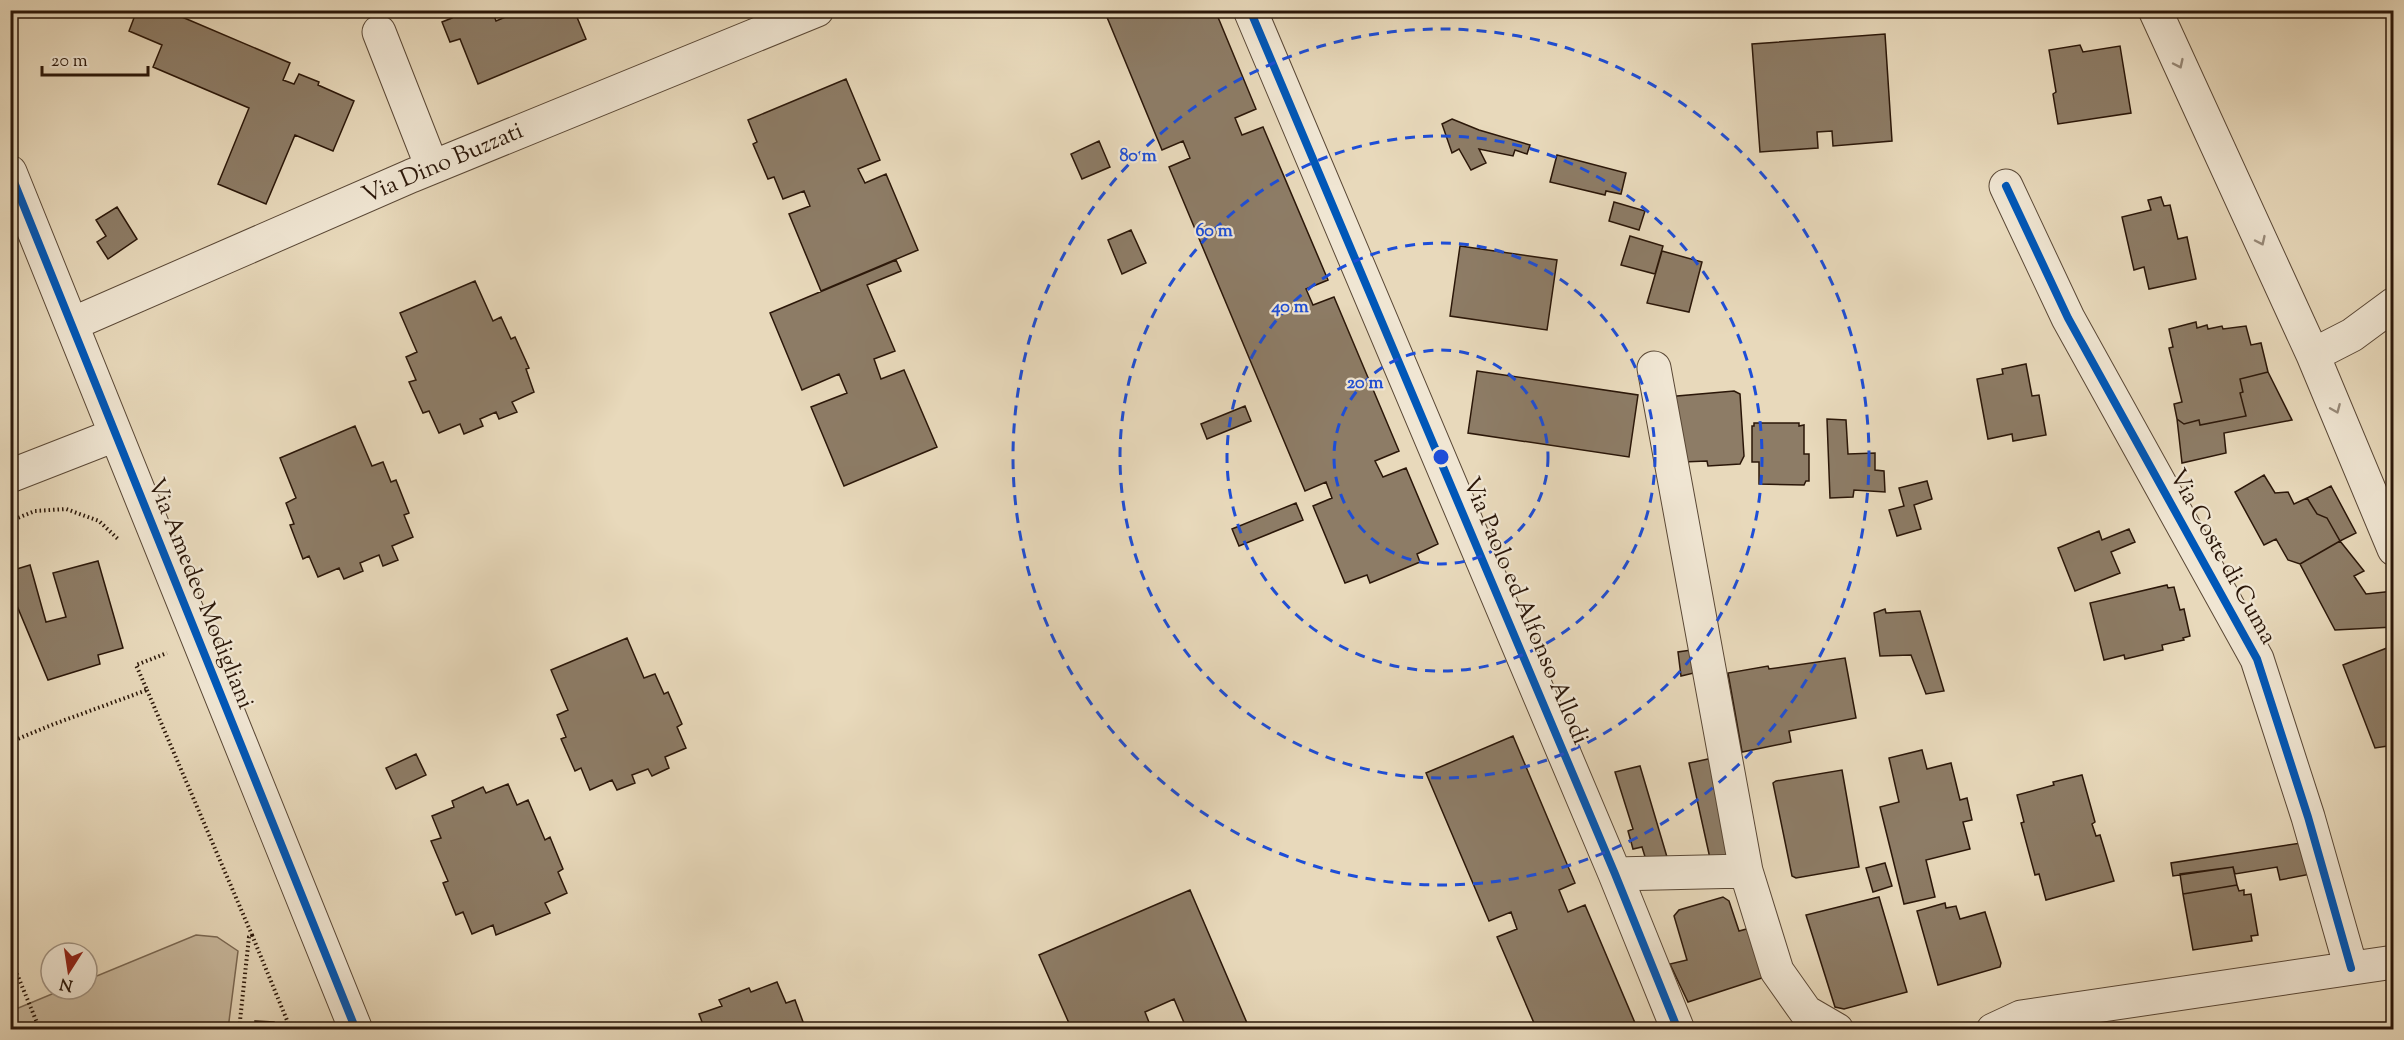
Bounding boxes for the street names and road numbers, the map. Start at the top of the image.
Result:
street label: Via Dino Buzzati [357,115,529,213]
street label: Via Coste di Cuma [2160,463,2284,651]
street label: Via Paolo ed Alfonso Allodi [1453,472,1597,750]
street label: Via Amedeo Modigliani [138,473,262,715]

